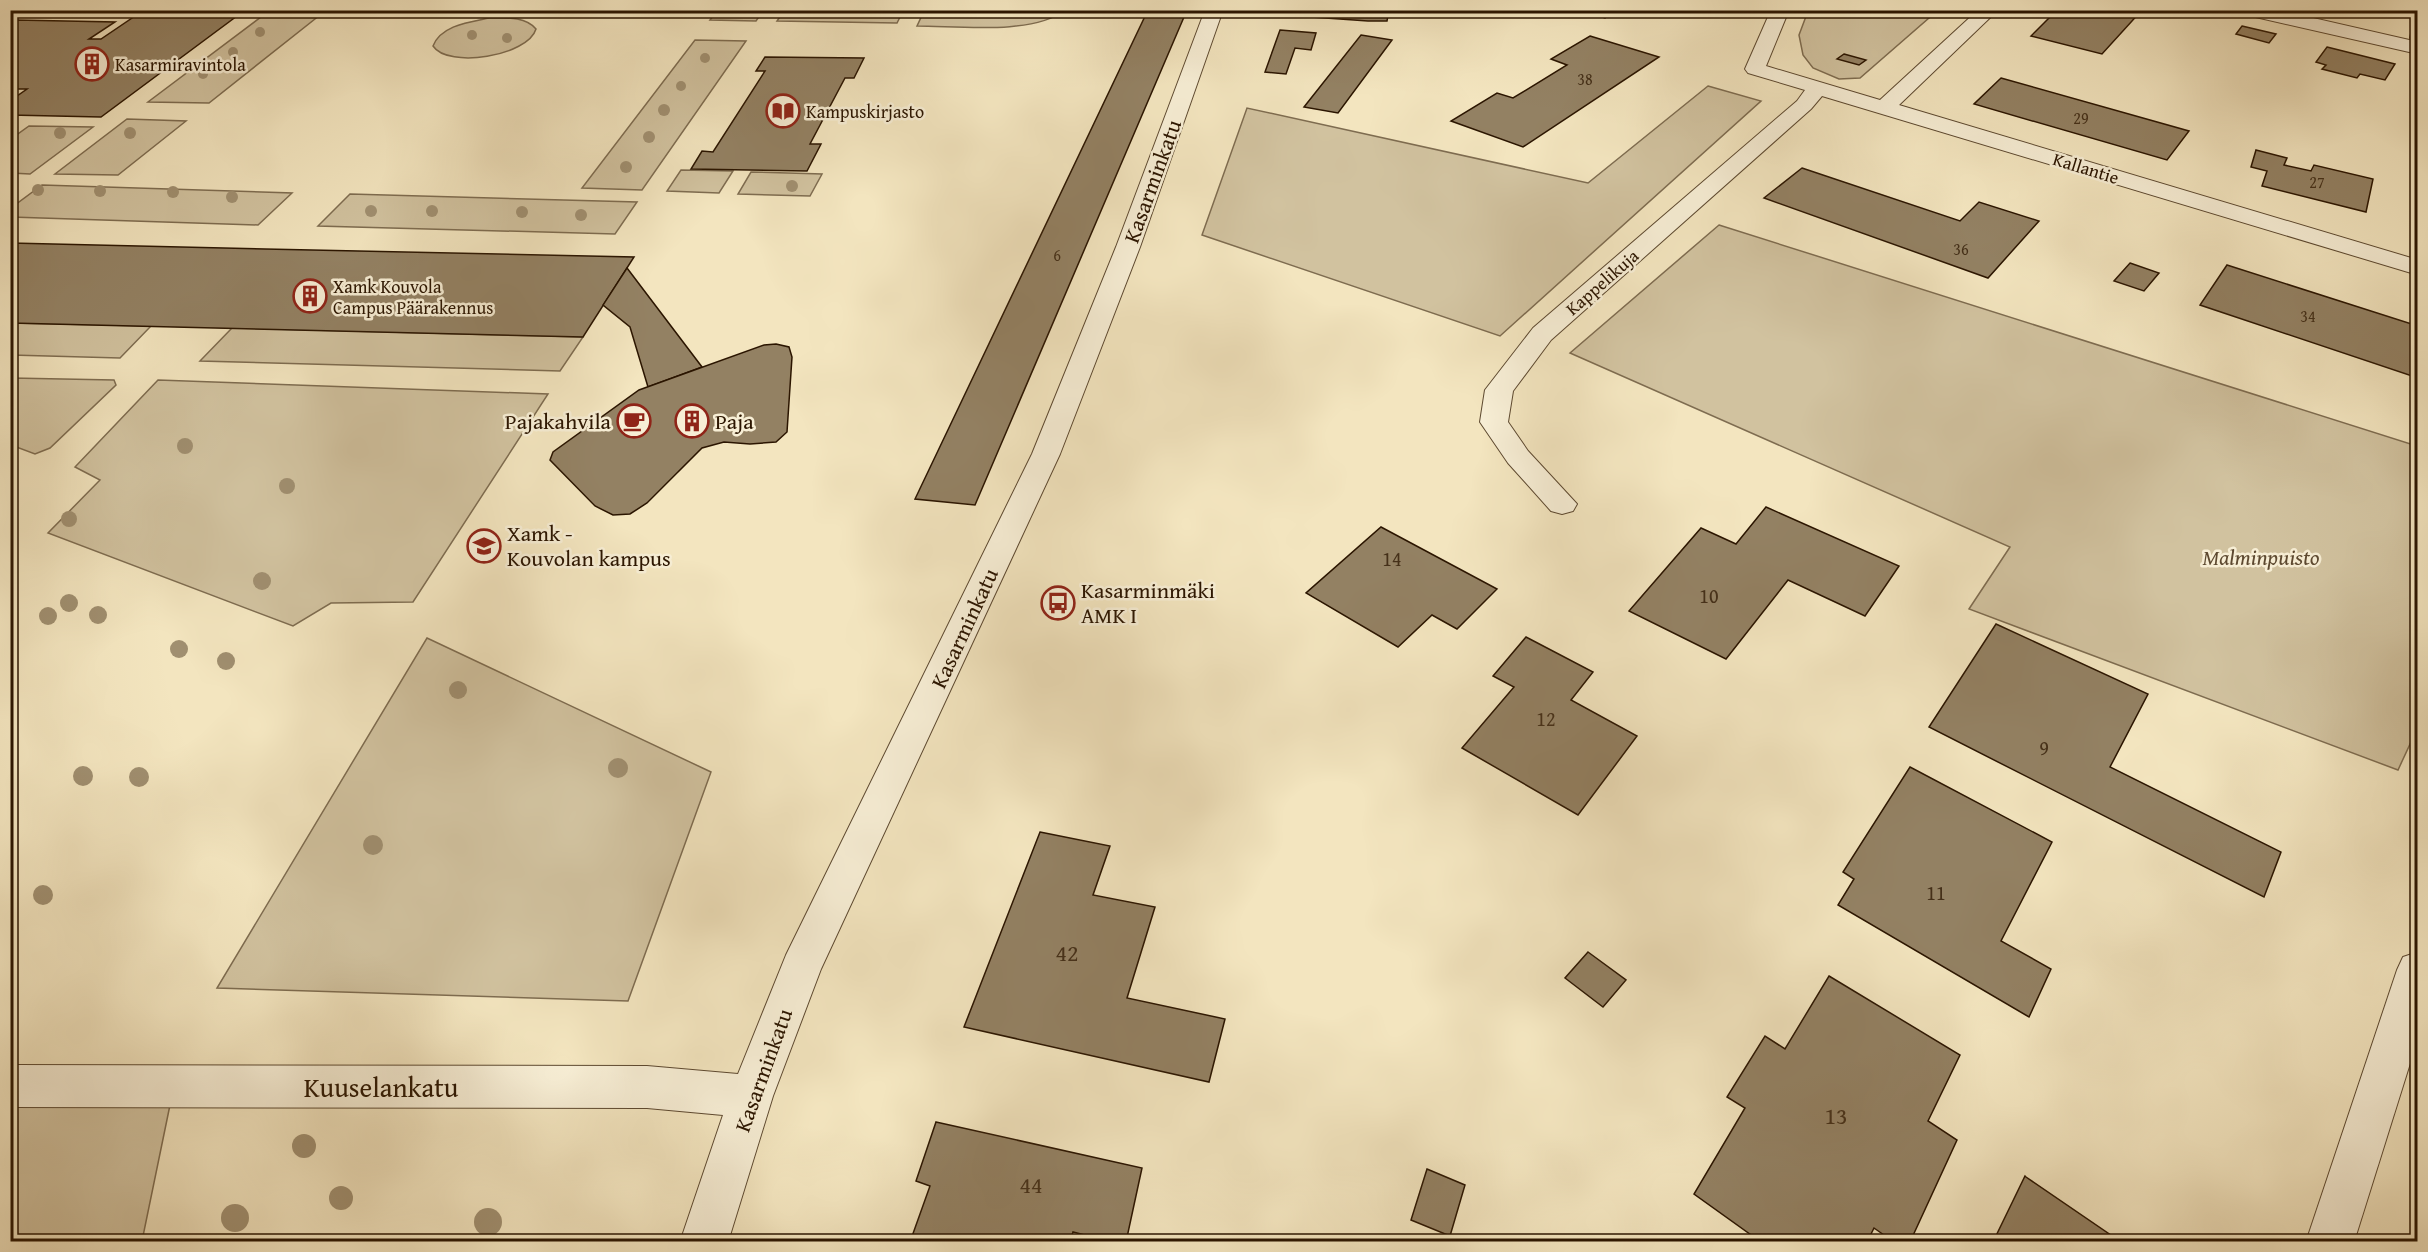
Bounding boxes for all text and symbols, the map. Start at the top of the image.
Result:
building icon: Kasarmiravintola [74,46,110,82]
place label: Kasarmiravintola [115,51,246,78]
house number: 38 [1577,67,1593,91]
library icon: Kampuskirjasto [765,93,801,129]
place label: Kampuskirjasto [806,98,924,125]
house number: 29 [2073,106,2089,130]
street label: Kasarminkatu [1115,115,1189,247]
street label: Kallantie [2050,145,2122,191]
house number: 27 [2309,170,2325,194]
house number: 36 [1953,237,1969,261]
street label: Kappelikuja [1559,242,1645,322]
house number: 6 [1053,243,1061,267]
place label: Xamk Kouvola Campus Päärakennus [333,273,493,321]
building icon: Xamk Kouvola Campus Päärakennus [292,278,328,314]
house number: 34 [2300,304,2316,328]
cafe icon: Pajakahvila [616,403,652,439]
building icon: Paja [674,403,710,439]
place label: Pajakahvila [505,405,612,437]
place label: Paja [715,405,754,437]
place label: Xamk - Kouvolan kampus [507,517,671,574]
school or university icon: Xamk - Kouvolan kampus [466,528,502,564]
park label: Malminpuisto [2203,541,2319,573]
house number: 14 [1382,544,1402,573]
street label: Kasarminkatu [922,563,1006,693]
place label: Kasarminmäki AMK I [1081,574,1215,631]
house number: 10 [1699,581,1719,610]
bus stop icon: Kasarminmäki AMK I [1040,585,1076,621]
house number: 12 [1536,704,1556,733]
house number: 9 [2039,733,2049,762]
house number: 11 [1926,878,1946,907]
house number: 42 [1055,935,1079,970]
street label: Kasarminkatu [726,1004,800,1136]
street label: Kuuselankatu [304,1067,459,1107]
house number: 13 [1824,1098,1848,1133]
house number: 44 [1019,1167,1043,1202]

